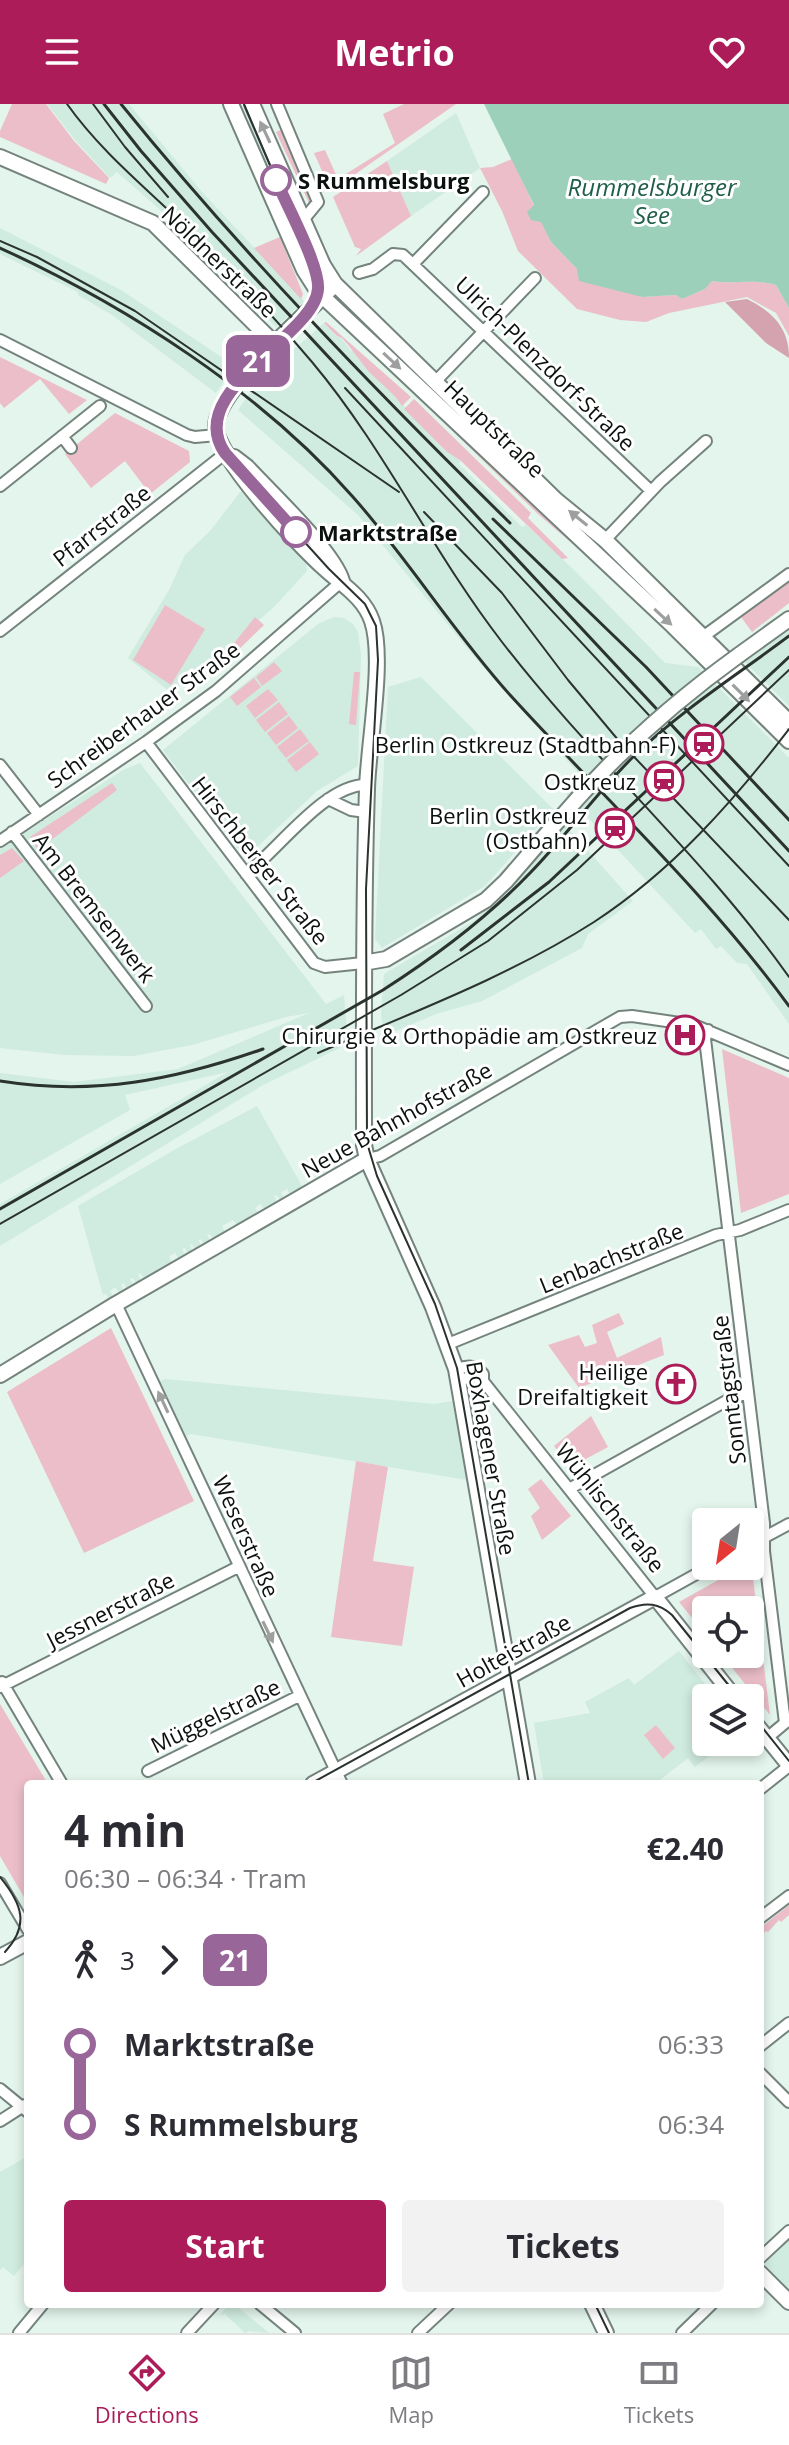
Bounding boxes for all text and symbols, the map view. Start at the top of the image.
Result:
text: Metrio [334,28,455,77]
icon: menu [40,30,84,74]
icon: heart [705,30,749,74]
one-way arrow [258,120,272,143]
marker: S Rummelsburg [261,165,291,195]
place label: S Rummelsburg [298,165,470,195]
water label: Rummelsburger See [568,170,738,231]
street label: Nöldnerstraße [156,198,284,324]
street label: Ulrich-Plenzdorf-Straße [449,269,643,457]
line badge: 21 [222,335,294,387]
text: 21 [242,342,274,380]
one-way arrow [382,351,401,369]
street label: Hauptstraße [438,372,552,484]
street label: Pfarrstraße [46,477,156,573]
one-way arrow [568,510,588,527]
marker: Marktstraße [281,517,311,547]
place label: Marktstraße [318,517,458,547]
one-way arrow [654,608,673,626]
street label: Schreiberhauer Straße [41,634,245,794]
one-way arrow [731,683,750,702]
station icon: Berlin Ostkreuz (Stadtbahn-F) [683,723,725,765]
place label: Berlin Ostkreuz (Stadtbahn-F) [375,729,676,759]
station icon: Ostkreuz [643,760,685,802]
place label: Ostkreuz [544,766,636,796]
street label: Hirschberger Straße [186,769,336,951]
place label: Berlin Ostkreuz (Ostbahn) [429,800,587,855]
station icon: Berlin Ostkreuz (Ostbahn) [594,807,636,849]
street label: Am Bremsenwerk [27,826,163,988]
hospital icon: Chirurgie & Orthopädie am Ostkreuz [664,1014,706,1056]
place label: Chirurgie & Orthopädie am Ostkreuz [281,1020,657,1050]
street label: Neue Bahnhofstraße [295,1054,497,1184]
street label: Lenbachstraße [535,1215,687,1299]
street label: Sonntagstraße [704,1314,752,1466]
place label: Heilige Dreifaltigkeit [517,1356,648,1411]
street label: Boxhagener Straße [460,1359,524,1557]
church icon: Heilige Dreifaltigkeit [655,1363,697,1405]
one-way arrow [156,1390,170,1413]
street label: Wühlischstraße [549,1436,673,1578]
street label: Weserstraße [207,1470,287,1602]
north arrow [692,1508,764,1580]
map controls [692,1508,764,1756]
street label: Jessnerstraße [39,1564,179,1655]
button: locate [692,1596,764,1668]
street label: Holteistraße [450,1606,576,1694]
one-way arrow [261,1621,275,1644]
street label: Müggelstraße [145,1671,285,1759]
button: layers [692,1684,764,1756]
text: 4 min [64,1800,186,1860]
text: €2.40 [647,1828,724,1869]
text: 06:30 – 06:34 · Tram [64,1860,307,1896]
icon: walk [64,1938,108,1982]
icon: forward [147,1938,191,1982]
text: 21 [219,1941,251,1979]
text: 3 [120,1942,135,1978]
text: Marktstraße [124,2024,314,2065]
text: 06:33 [658,2026,724,2062]
text: S Rummelsburg [124,2104,358,2145]
text: 06:34 [658,2106,724,2142]
button: Start [64,2200,386,2292]
button: Tickets [402,2200,724,2292]
tab: Directions [95,2351,199,2429]
tab: Map [389,2351,434,2429]
tab: Tickets [624,2351,694,2429]

